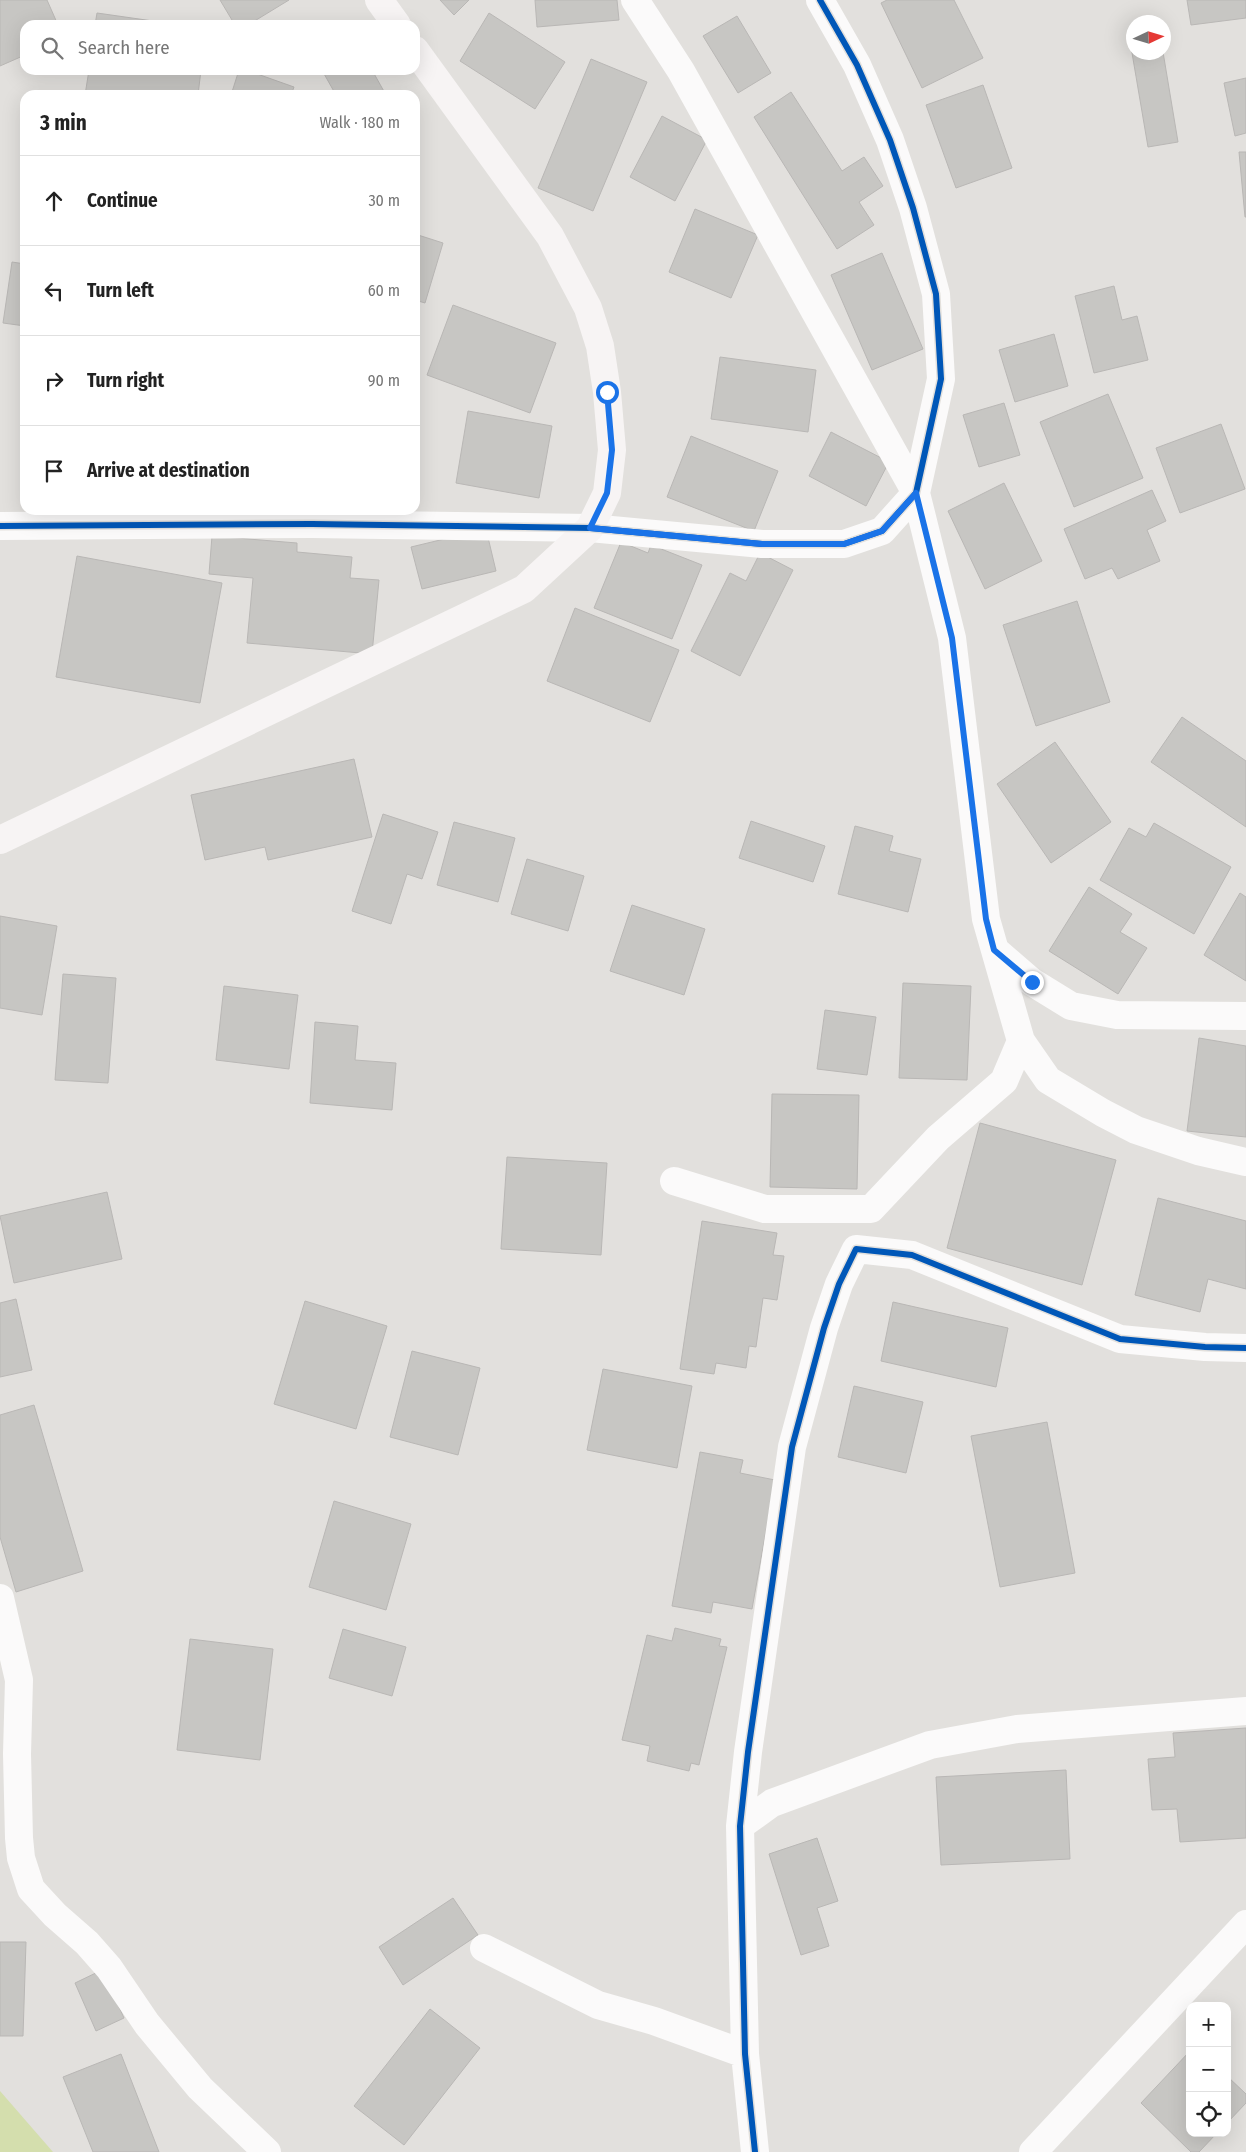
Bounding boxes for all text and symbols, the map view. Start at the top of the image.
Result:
north arrow [1126,15,1171,60]
search box [20,20,420,75]
icon: search [38,34,66,62]
text: Search here [78,36,170,59]
text: 3 min [40,110,87,136]
text: Walk · 180 m [320,113,400,132]
icon: ahead [40,187,68,215]
text: Continue [87,189,158,212]
text: 30 m [368,191,400,210]
icon: left [40,277,68,305]
text: Turn left [87,279,154,302]
text: 60 m [368,281,400,300]
icon: right [40,367,68,395]
text: Turn right [87,369,164,392]
text: 90 m [368,371,400,390]
route start [596,381,619,404]
icon: arrive [40,457,68,485]
text: Arrive at destination [87,459,250,482]
route end [1021,971,1044,994]
map controls [1186,2002,1231,2137]
button: + [1186,2002,1231,2047]
button: − [1186,2047,1231,2092]
button: locate [1186,2092,1231,2137]

